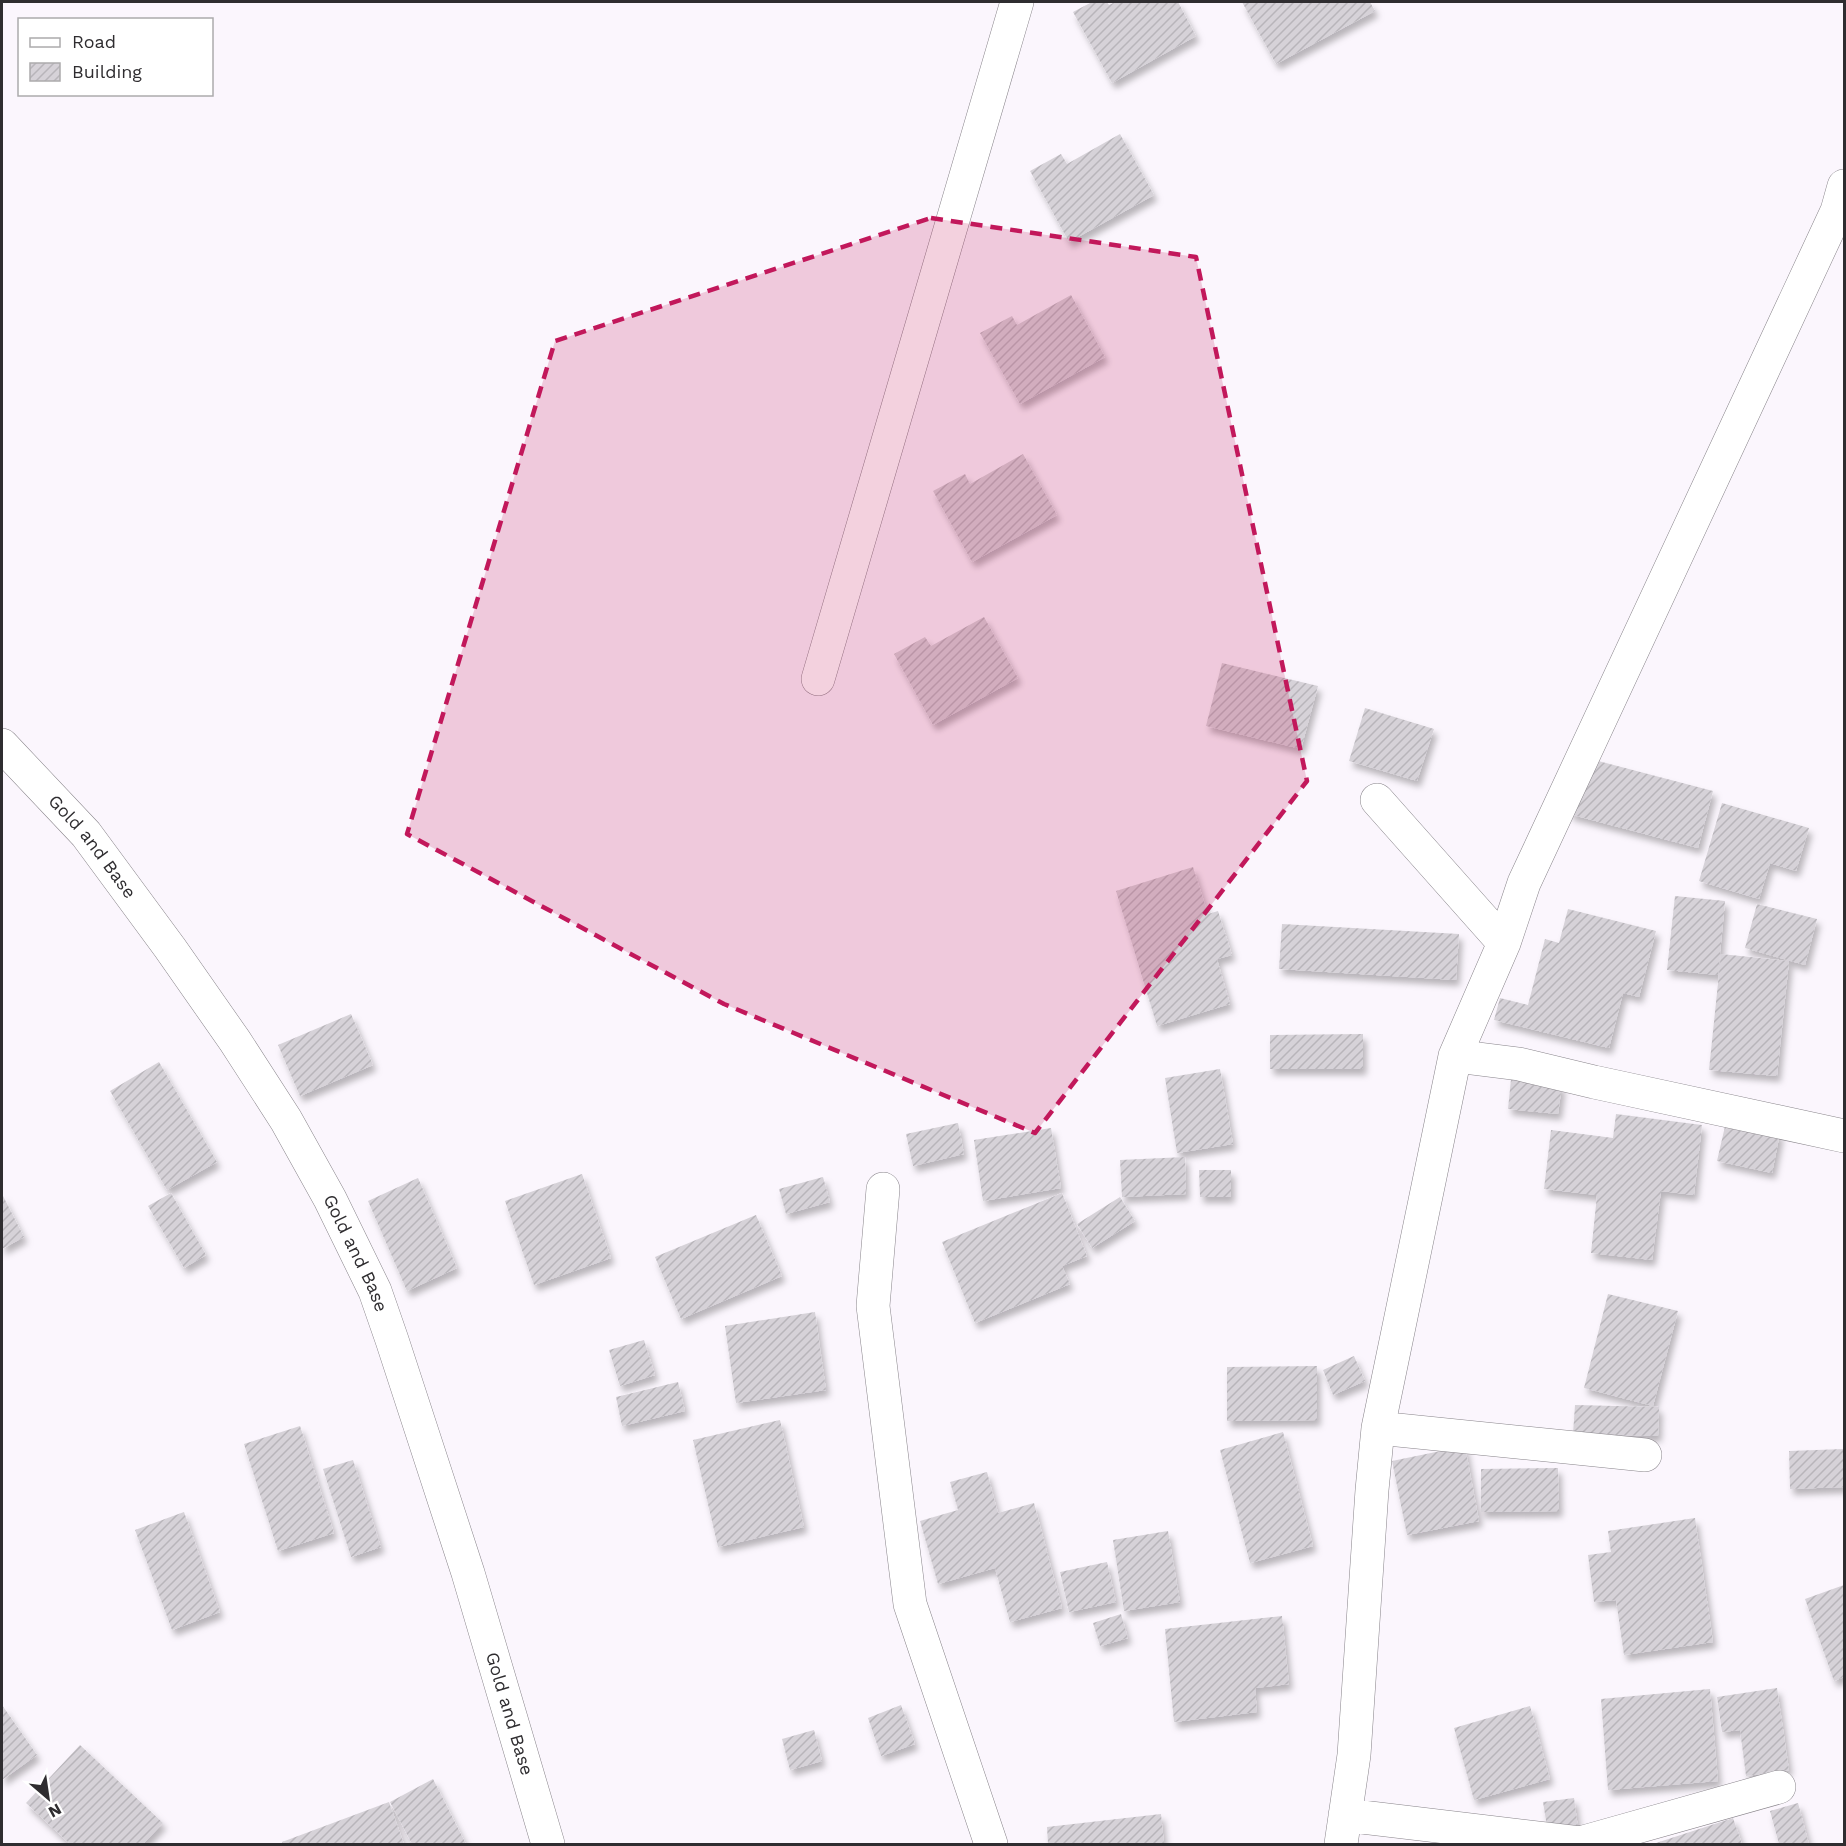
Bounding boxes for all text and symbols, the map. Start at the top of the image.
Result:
legend [18,18,213,96]
text: Road [72,31,116,52]
text: Building [72,61,142,82]
street label: Gold and Base [44,790,141,902]
street label: Gold and Base [319,1191,392,1315]
street label: Gold and Base [482,1649,538,1778]
north arrow [18,1768,78,1828]
text: N [45,1799,65,1822]

